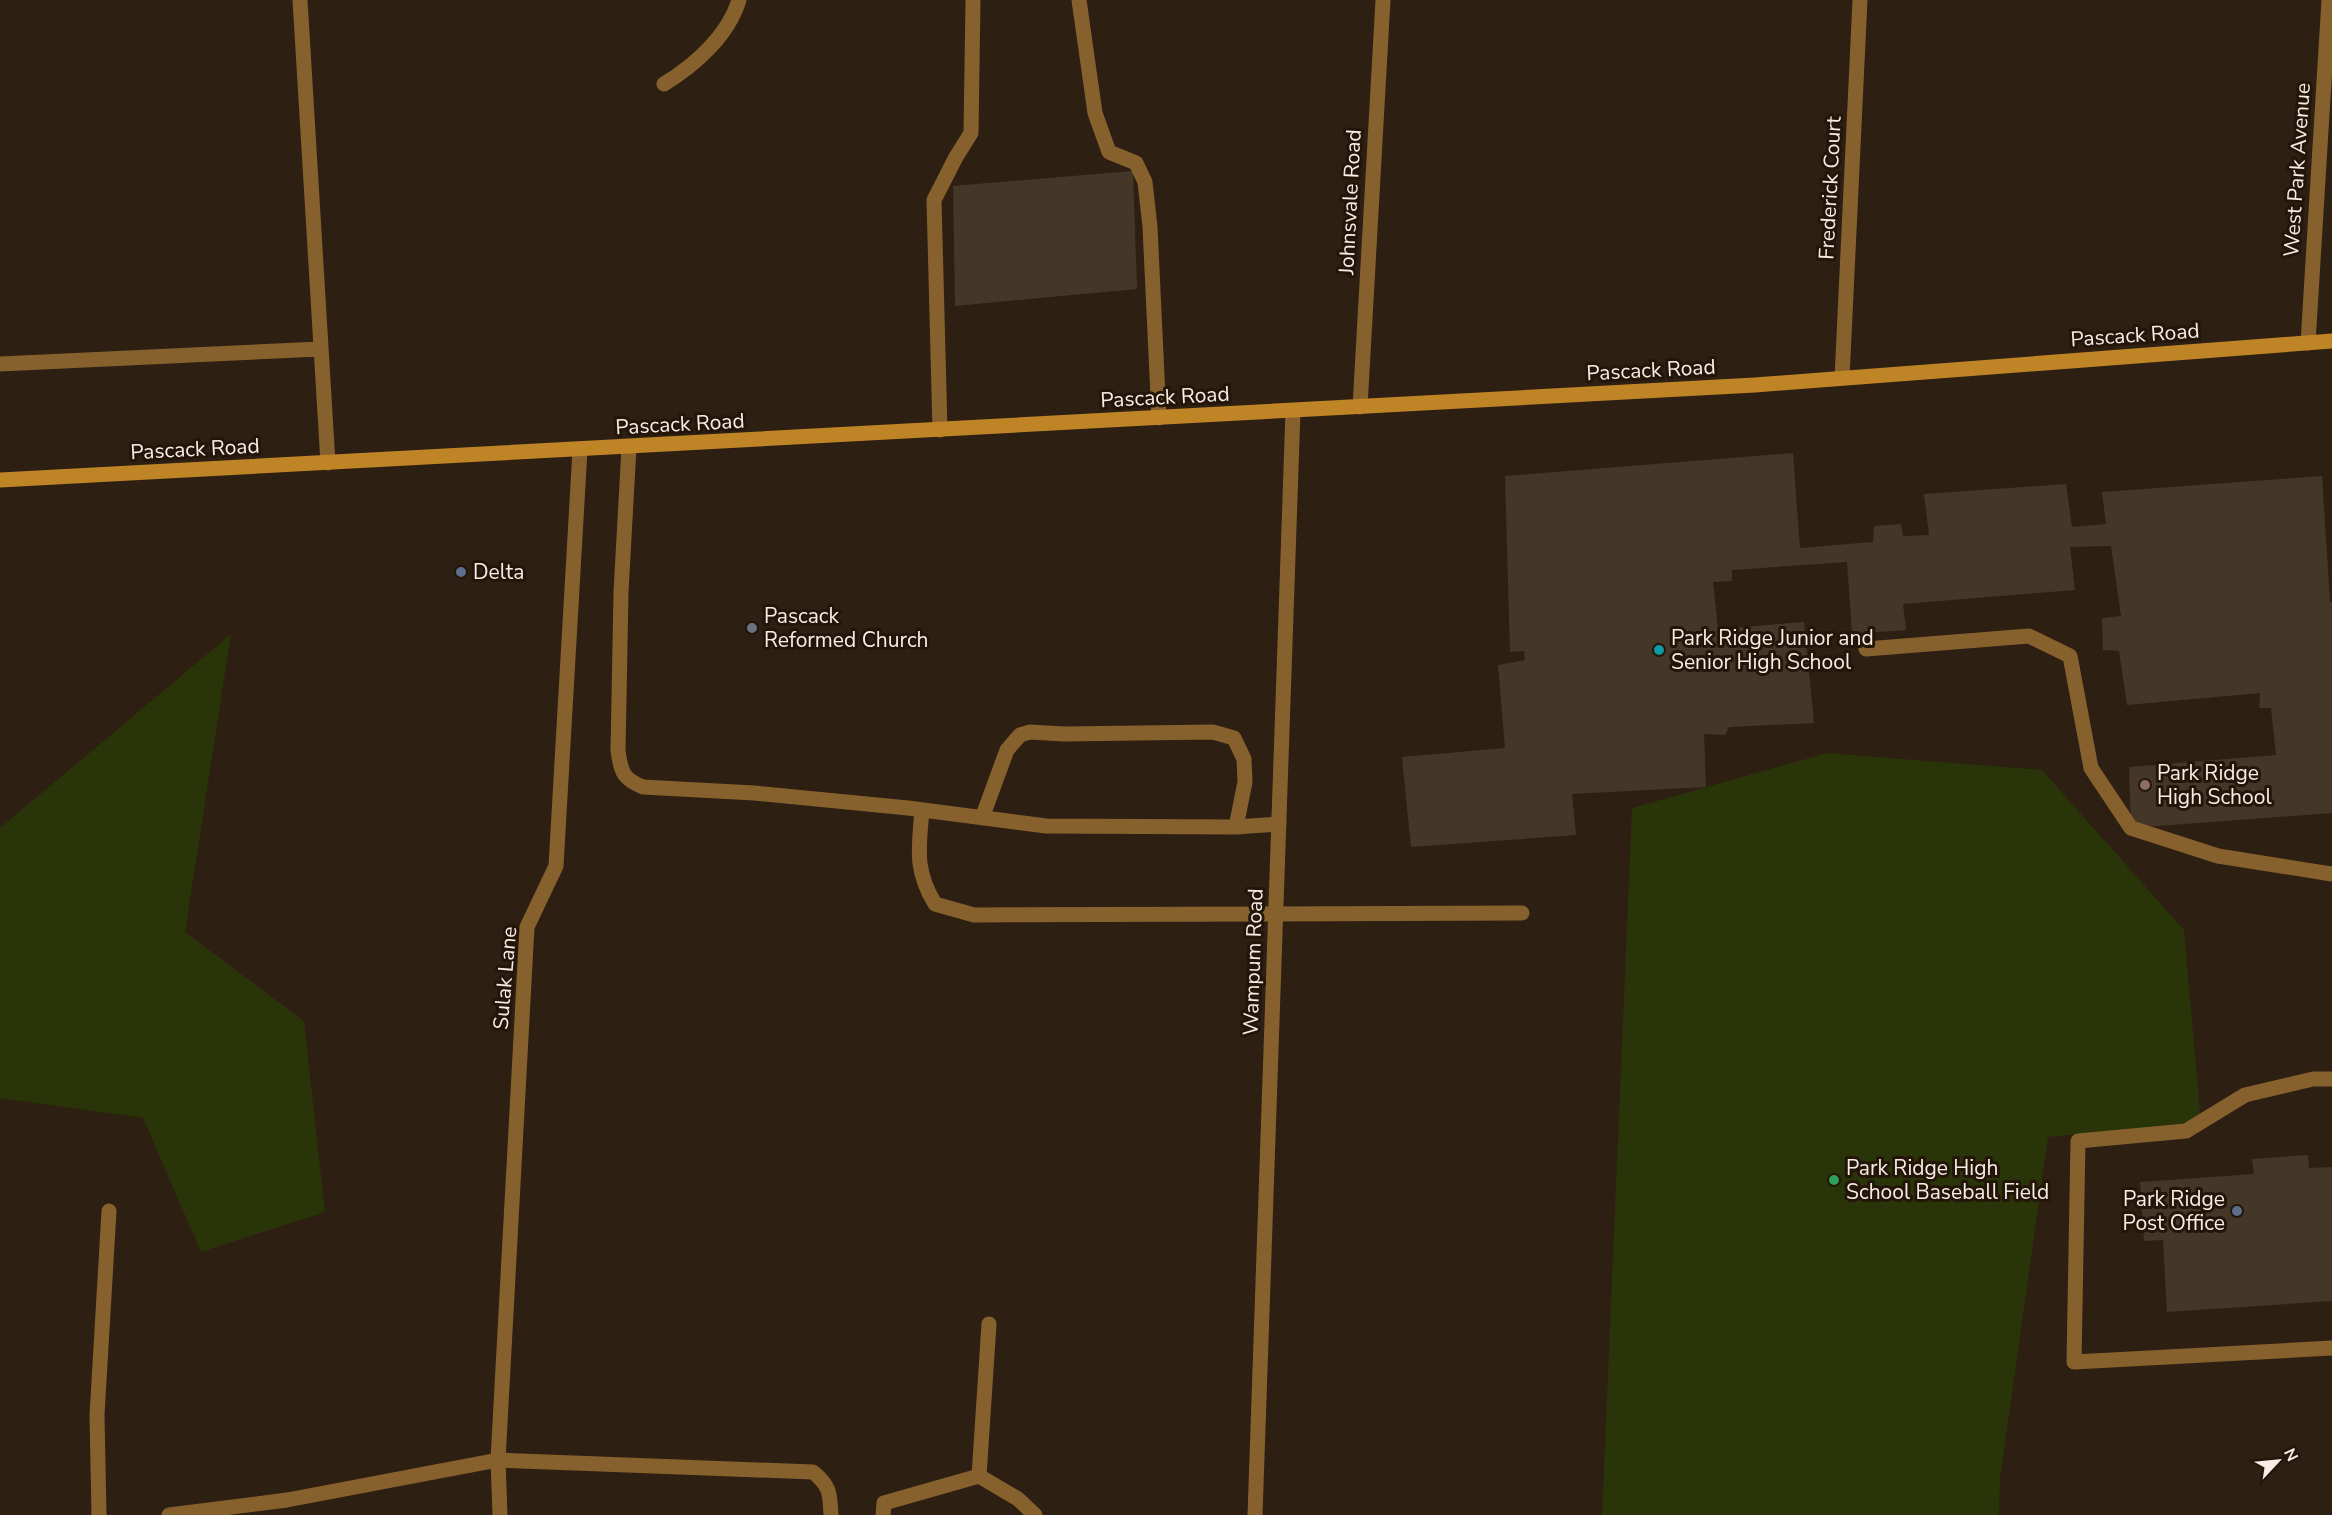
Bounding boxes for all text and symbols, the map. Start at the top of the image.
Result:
street label: West Park Avenue [2277,82,2317,258]
street label: Frederick Court [1812,115,1848,260]
street label: Johnsvale Road [1332,129,1368,276]
street label: Pascack Road [2070,317,2200,353]
street label: Pascack Road [1586,353,1716,387]
street label: Pascack Road [1100,380,1230,414]
street label: Pascack Road [615,407,745,441]
street label: Pascack Road [130,432,260,466]
place label: Delta [473,558,524,586]
marker: Delta [454,565,468,579]
place label: Pascack Reformed Church [764,602,929,654]
marker: Pascack Reformed Church [745,621,759,635]
place label: Park Ridge Junior and Senior High School [1671,624,1874,676]
marker: Park Ridge Junior and Senior High School [1652,643,1666,657]
place label: Park Ridge High School [2157,759,2272,811]
marker: Park Ridge High School [2138,778,2152,792]
street label: Wampum Road [1236,888,1270,1036]
street label: Sulak Lane [487,925,523,1031]
place label: Park Ridge High School Baseball Field [1846,1154,2049,1206]
marker: Park Ridge High School Baseball Field [1827,1173,1841,1187]
place label: Park Ridge Post Office [2123,1185,2225,1237]
marker: Park Ridge Post Office [2230,1204,2244,1218]
north arrow [2248,1431,2308,1491]
text: N [2278,1445,2303,1465]

